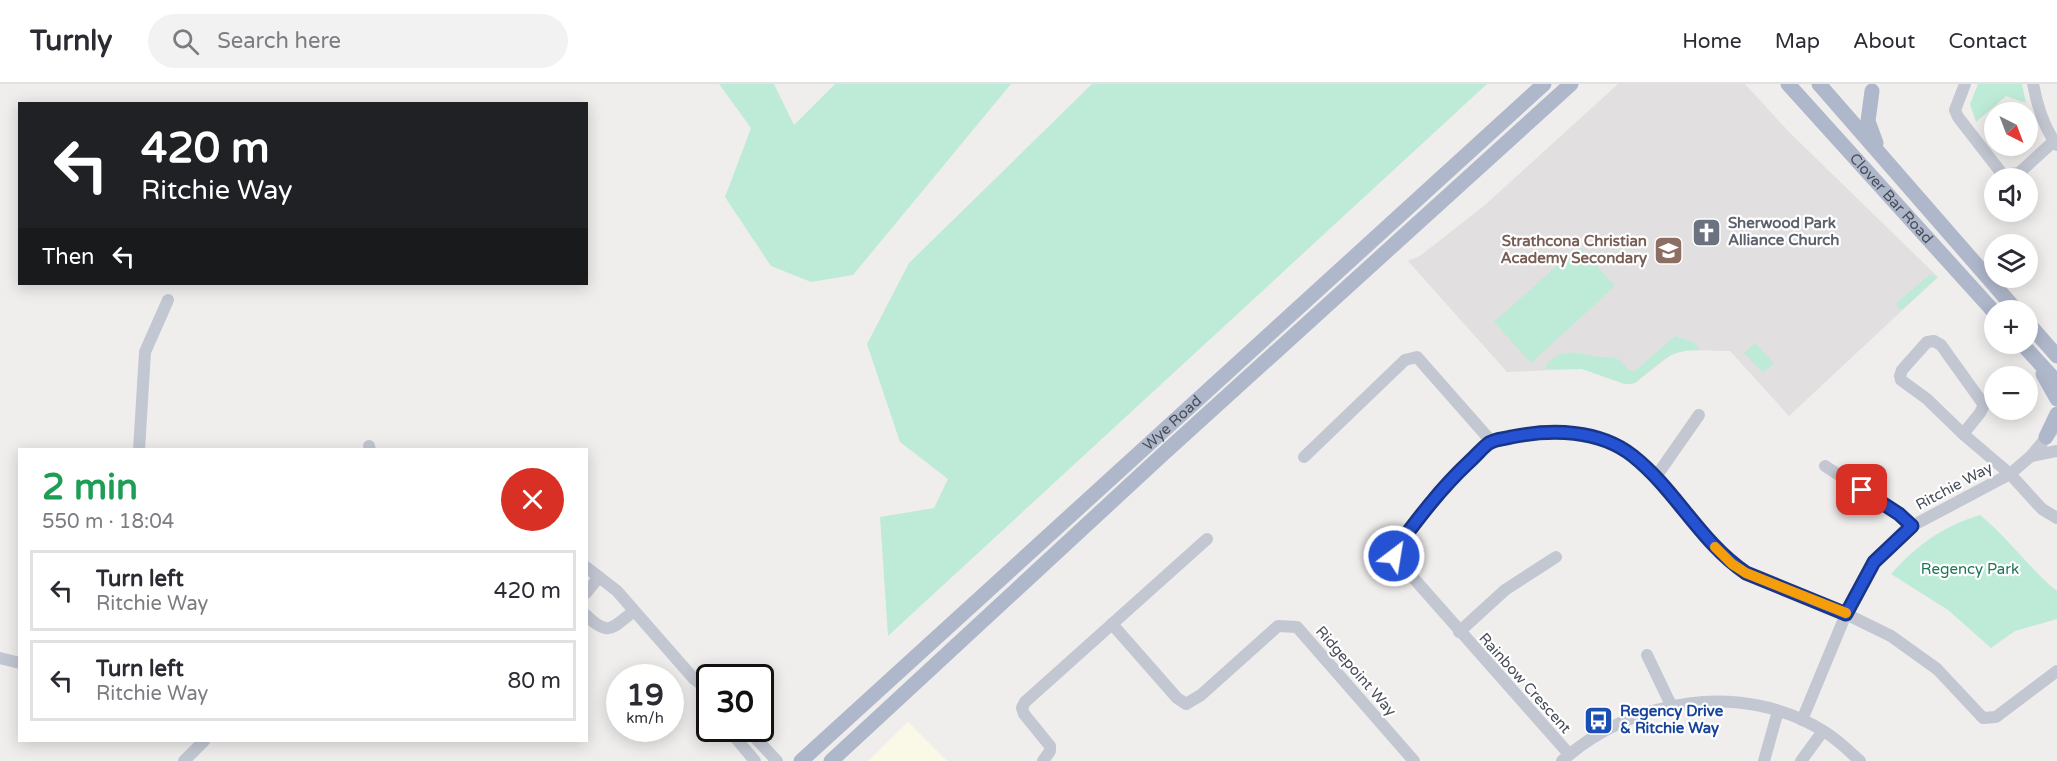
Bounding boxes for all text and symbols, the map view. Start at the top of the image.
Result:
search box [148,14,568,68]
text: Turnly [30,24,112,58]
icon: search [169,25,202,58]
text: Search here [217,28,341,54]
text: Home [1682,29,1742,54]
text: Map [1775,29,1820,54]
text: About [1853,29,1915,54]
text: Contact [1948,29,2027,54]
north arrow [1984,102,2038,156]
map controls [1984,102,2038,420]
text: 420 m [141,123,270,174]
icon: left [42,126,120,204]
street label: Clover Bar Road [1846,149,1937,247]
button: sound [1984,168,2038,222]
text: Ritchie Way [141,174,293,207]
place label: Sherwood Park Alliance Church [1728,214,1839,249]
church icon: Sherwood Park Alliance Church [1691,216,1723,248]
place label: Strathcona Christian Academy Secondary [1500,232,1647,268]
school or university icon: Strathcona Christian Academy Secondary [1652,234,1684,266]
button: layers [1984,234,2038,288]
icon: left [107,240,140,273]
text: Then [42,244,95,270]
button: + [1984,300,2038,354]
button: − [1984,366,2038,420]
street label: Wye Road [1139,392,1205,454]
street label: Ritchie Way [1913,458,1995,514]
pin [1836,464,1887,515]
text: 2 min [42,466,138,509]
button: close [501,468,564,531]
icon: arrive [1845,473,1878,506]
text: 550 m · 18:04 [42,510,174,534]
position arrow [1362,524,1426,588]
park label: Regency Park [1921,560,2019,578]
text: Turn left [96,566,184,592]
icon: left [45,574,78,607]
text: 420 m [494,578,561,604]
text: Ritchie Way [96,592,208,616]
street label: Ridgepoint Way [1312,622,1400,720]
street label: Rainbow Crescent [1475,629,1575,737]
text: Turn left [96,656,184,682]
icon: left [45,664,78,697]
speed limit sign: 30 [696,664,774,742]
text: 80 m [507,668,561,694]
text: 19 [626,677,664,714]
text: Ritchie Way [96,682,208,706]
place label: Regency Drive & Ritchie Way [1620,702,1724,738]
bus stop icon: Regency Drive & Ritchie Way [1583,704,1615,736]
text: km/h [626,709,664,727]

